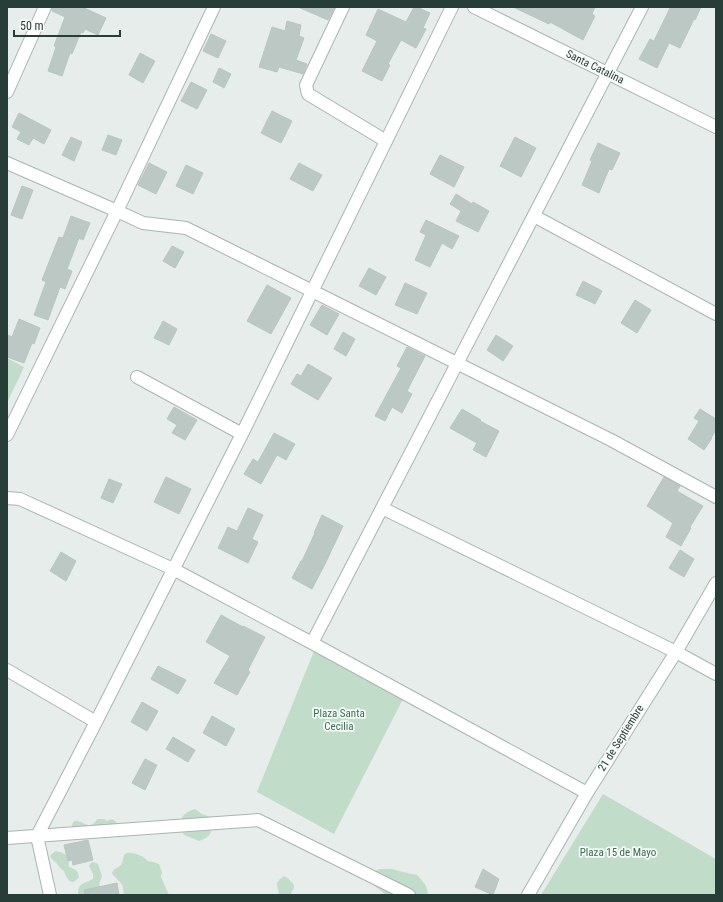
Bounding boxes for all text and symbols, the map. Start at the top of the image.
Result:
scale bar [14,12,120,38]
text: 50 m [20,19,44,33]
street label: Santa Catalina [564,47,626,87]
street label: 21 de Septiembre [595,702,647,774]
park label: Plaza Santa Cecilia [313,707,365,733]
park label: Plaza 15 de Mayo [580,846,657,859]

